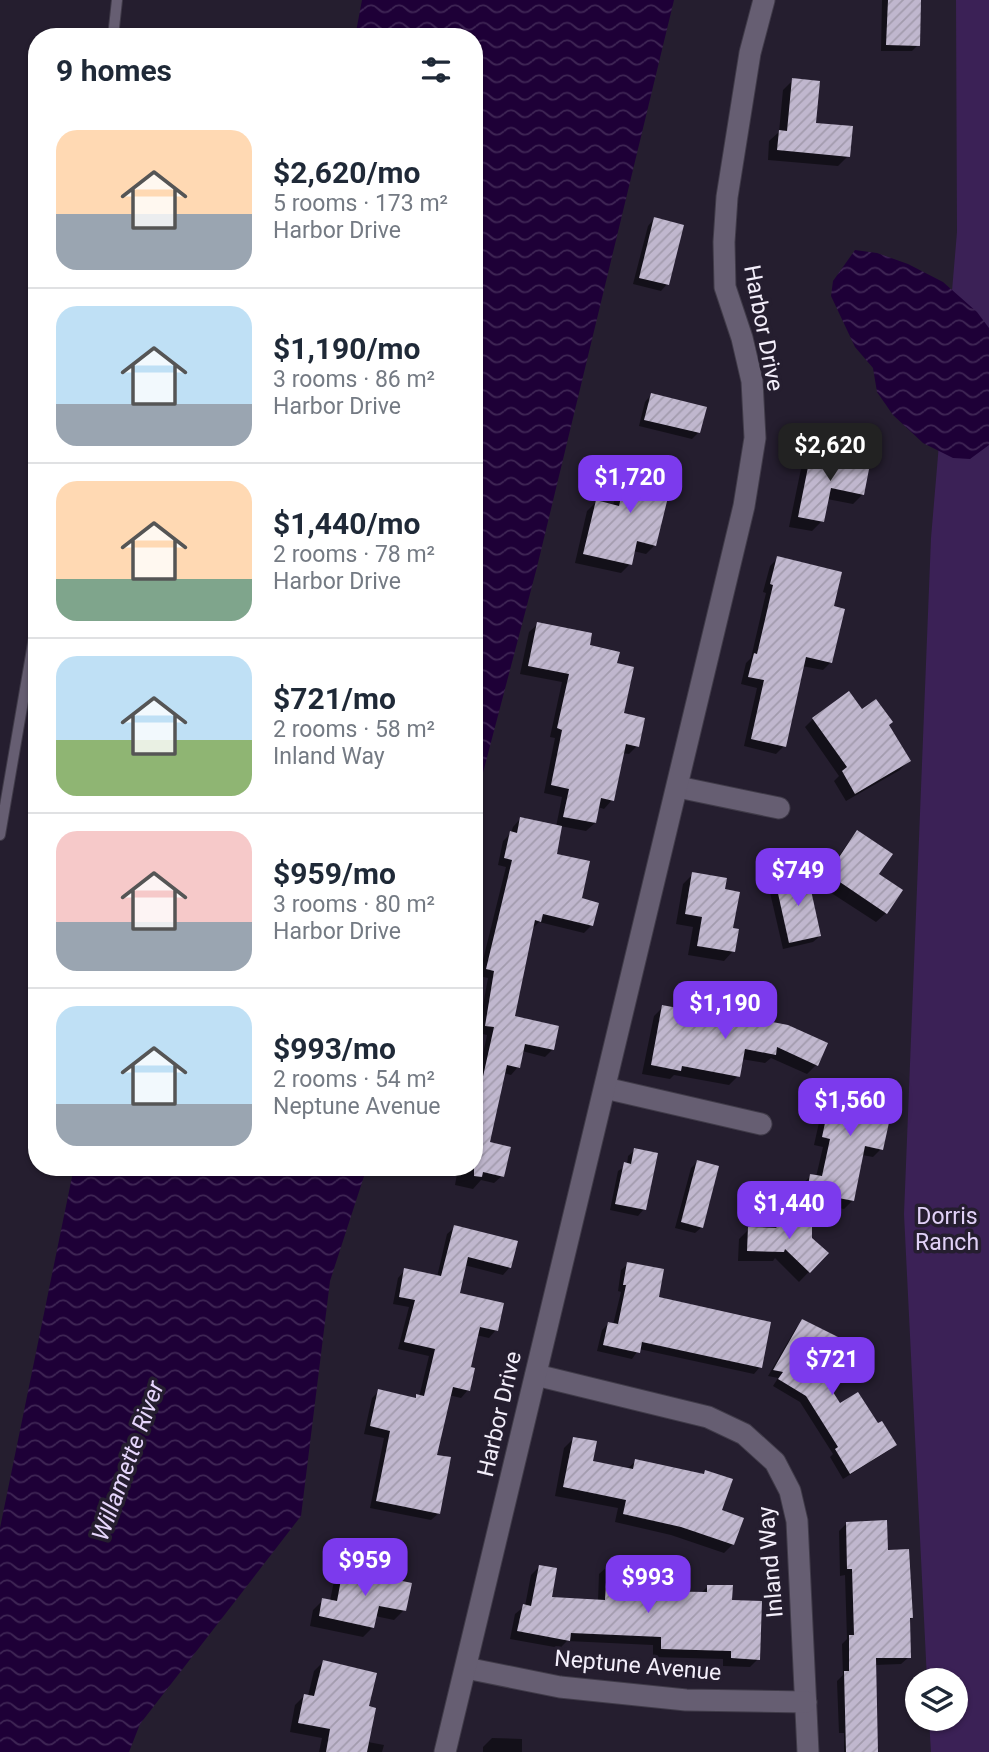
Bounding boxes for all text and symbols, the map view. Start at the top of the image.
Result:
icon: filters [417,51,455,89]
text: 9 homes [56,53,172,88]
text: $2,620/mo [273,155,421,190]
icon: home [112,158,196,242]
text: 5 rooms · 173 m² [273,190,448,217]
text: Harbor Drive [273,217,401,244]
street label: Harbor Drive [738,263,789,393]
text: $1,190/mo [273,331,421,366]
icon: home [112,334,196,418]
text: 3 rooms · 86 m² [273,366,435,393]
text: Harbor Drive [273,393,401,420]
pin: $2,620 [773,424,887,483]
text: $2,620 [794,432,866,459]
pin: $1,720 [573,456,687,515]
text: $1,720 [594,464,666,491]
text: $1,440/mo [273,506,421,541]
icon: home [112,509,196,593]
text: 2 rooms · 78 m² [273,541,435,568]
text: Harbor Drive [273,568,401,595]
text: $721/mo [273,681,396,716]
icon: home [112,684,196,768]
text: 2 rooms · 58 m² [273,716,435,743]
text: Inland Way [273,743,385,770]
pin: $749 [757,848,839,908]
text: $959/mo [273,856,396,891]
text: $749 [772,857,824,884]
icon: home [112,859,196,943]
text: 3 rooms · 80 m² [273,891,435,918]
text: Harbor Drive [273,918,401,945]
pin: $1,190 [668,982,782,1041]
text: $1,190 [689,990,761,1017]
text: $993/mo [273,1031,396,1066]
icon: home [112,1034,196,1118]
text: 2 rooms · 54 m² [273,1066,435,1093]
pin: $1,560 [793,1078,907,1138]
text: $1,560 [814,1087,886,1114]
text: Neptune Avenue [273,1093,441,1120]
pin: $1,440 [732,1182,846,1241]
text: $1,440 [753,1190,825,1217]
park label: Dorris Ranch [915,1203,979,1256]
pin: $721 [791,1338,873,1397]
text: $721 [806,1346,858,1373]
street label: Harbor Drive [472,1349,527,1479]
water label: Willamette River [86,1376,170,1545]
street label: Inland Way [752,1505,789,1619]
pin: $959 [324,1538,406,1598]
text: $959 [339,1547,391,1574]
pin: $993 [607,1556,689,1615]
text: $993 [622,1564,674,1591]
street label: Neptune Avenue [553,1645,723,1686]
map controls [905,1668,968,1731]
button: layers [905,1668,968,1731]

